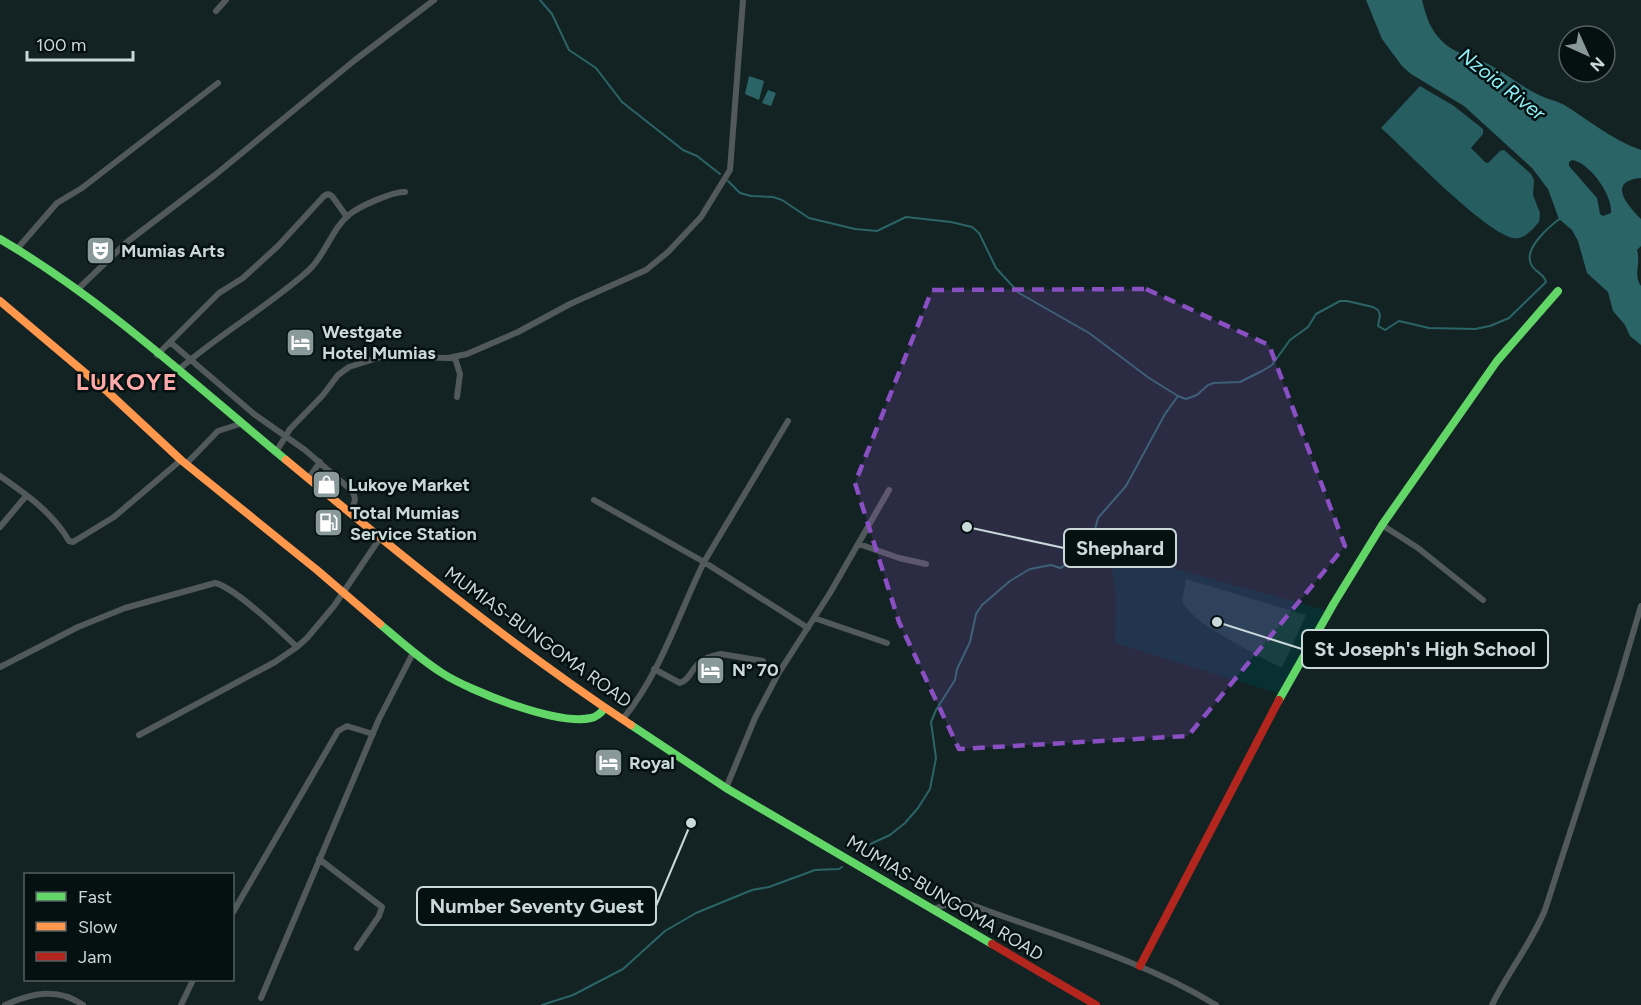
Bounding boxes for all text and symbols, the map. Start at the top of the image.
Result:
scale bar [27,24,134,62]
north arrow [1557,24,1617,84]
text: 100 m [36,34,86,56]
water label: Nzoia River [1454,43,1551,126]
text: N [1586,53,1608,75]
theatre icon: Mumias Arts [84,235,116,267]
place label: Mumias Arts [121,240,225,262]
place label: Westgate Hotel Mumias [322,321,436,364]
hotel icon: Westgate Hotel Mumias [285,326,317,358]
district label: LUKOYE [76,367,178,396]
shop icon: Lukoye Market [311,469,343,501]
place label: Lukoye Market [348,474,470,496]
place label: Total Mumias Service Station [350,502,477,545]
fuel station icon: Total Mumias Service Station [313,507,345,539]
callout: Shephard [1064,529,1176,567]
text: Shephard [1076,536,1164,560]
street label: MUMIAS-BUNGOMA ROAD [440,562,636,712]
callout: St Joseph's High School [1302,630,1548,668]
text: St Joseph's High School [1314,637,1536,661]
hotel icon: N° 70 [695,654,727,686]
place label: N° 70 [732,659,779,681]
hotel icon: Royal [592,747,624,779]
place label: Royal [629,752,675,774]
street label: MUMIAS-BUNGOMA ROAD [843,830,1047,966]
legend [24,873,234,981]
text: Fast [78,886,112,908]
callout: Number Seventy Guest [417,887,656,925]
text: Number Seventy Guest [430,894,644,918]
text: Slow [78,916,117,938]
text: Jam [78,946,112,968]

